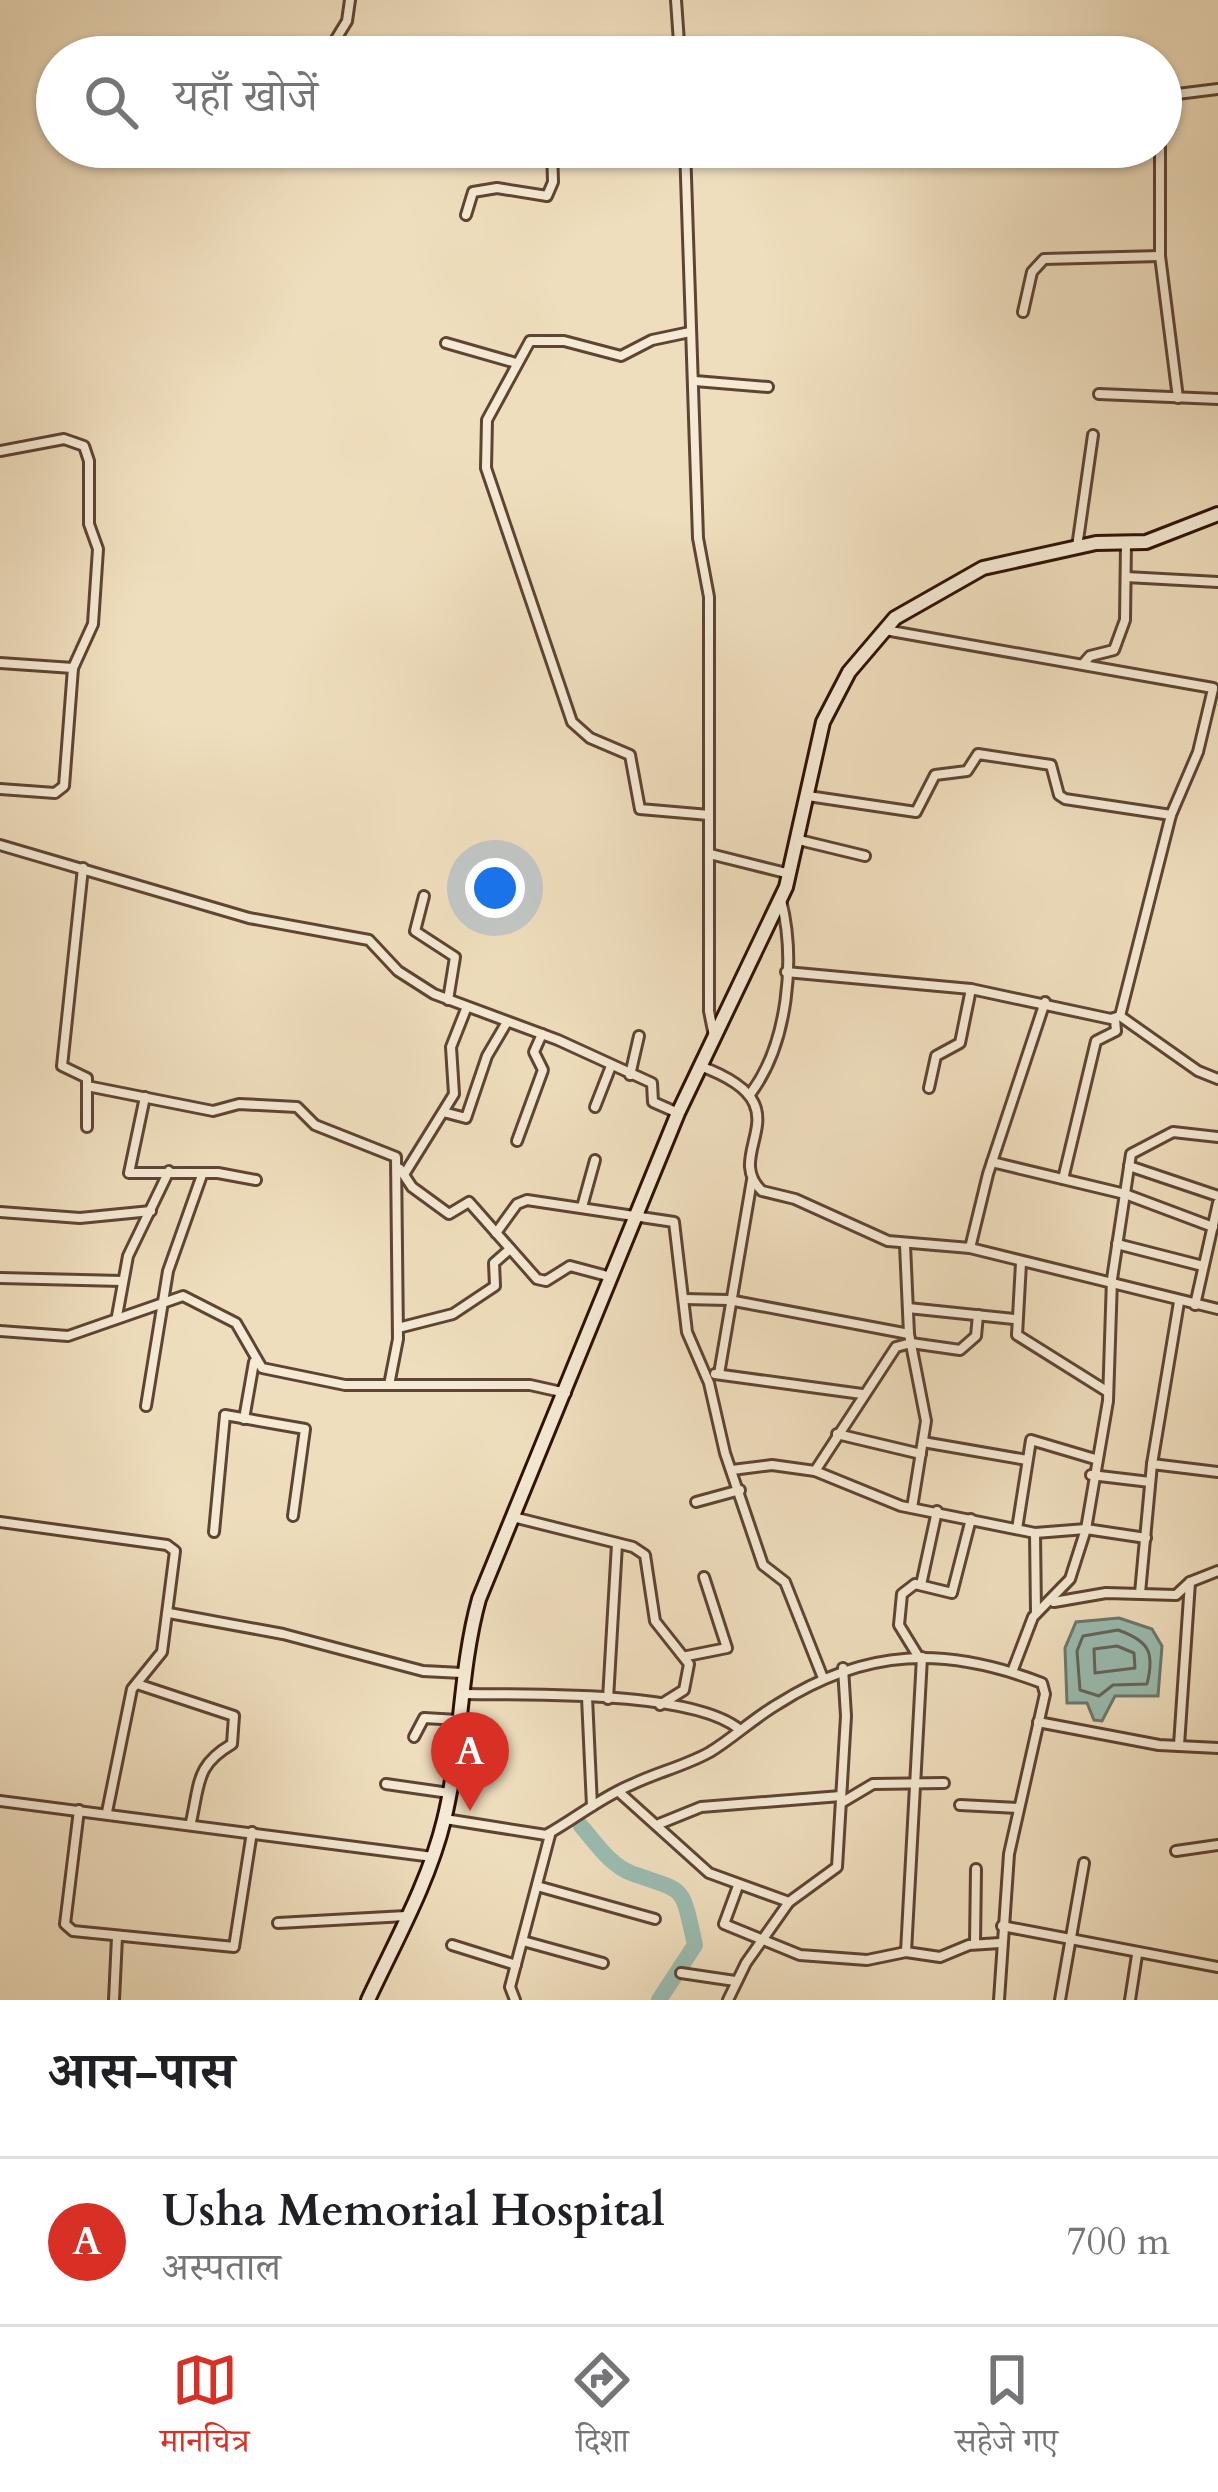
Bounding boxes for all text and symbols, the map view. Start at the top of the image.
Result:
search box [36,36,1182,168]
text: यहाँ खोजें [174,66,318,127]
icon: search [78,69,144,135]
your location [465,858,525,918]
pin: A [431,1712,509,1811]
text: आस-पास [48,2037,234,2107]
text: Usha Memorial Hospital [162,2180,665,2241]
text: A [72,2215,102,2268]
text: 700 m [1067,2215,1170,2268]
text: अस्पताल [162,2241,281,2294]
tab: मानचित्र [160,2347,249,2473]
tab: दिशा [569,2347,635,2473]
tab: सहेजे गए [955,2347,1058,2473]

